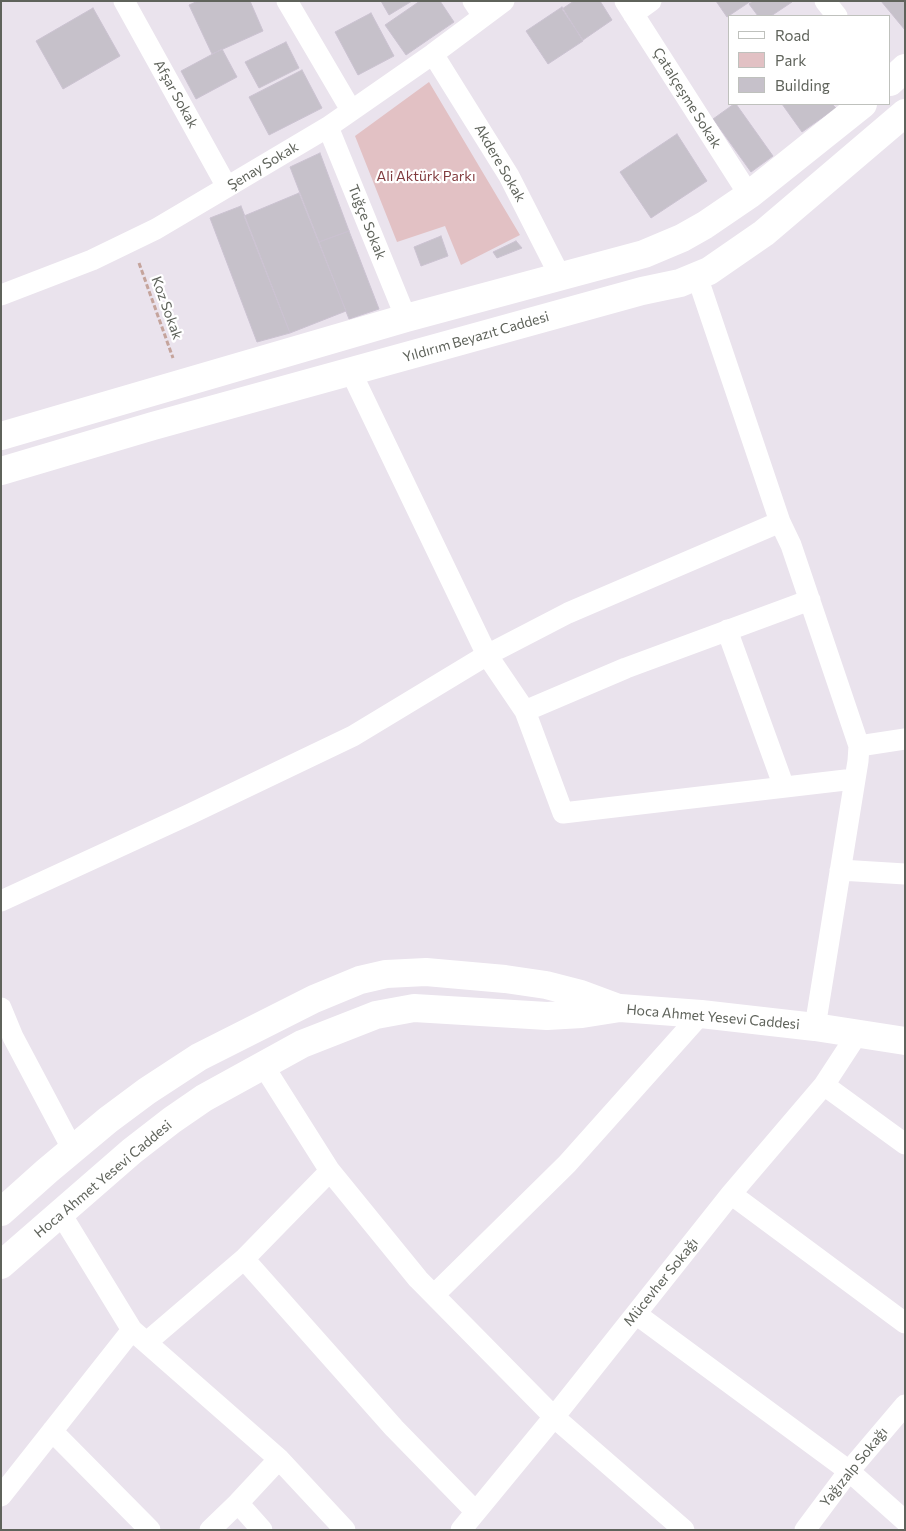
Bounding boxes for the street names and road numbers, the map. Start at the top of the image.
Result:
street label: Çatalçeşme Sokak [649,45,725,151]
street label: Afşar Sokak [150,57,202,131]
street label: Akdere Sokak [471,121,529,205]
street label: Şenay Sokak [224,138,302,194]
street label: Tuğçe Sokak [344,182,390,262]
street label: Koz Sokak [148,274,186,342]
street label: Yıldırım Beyazıt Caddesi [401,308,551,366]
street label: Hoca Ahmet Yesevi Caddesi [626,1001,800,1033]
street label: Hoca Ahmet Yesevi Caddesi [31,1117,175,1241]
street label: Mücevher Sokağı [620,1234,702,1330]
street label: Yağızalp Sokağı [817,1424,891,1510]

